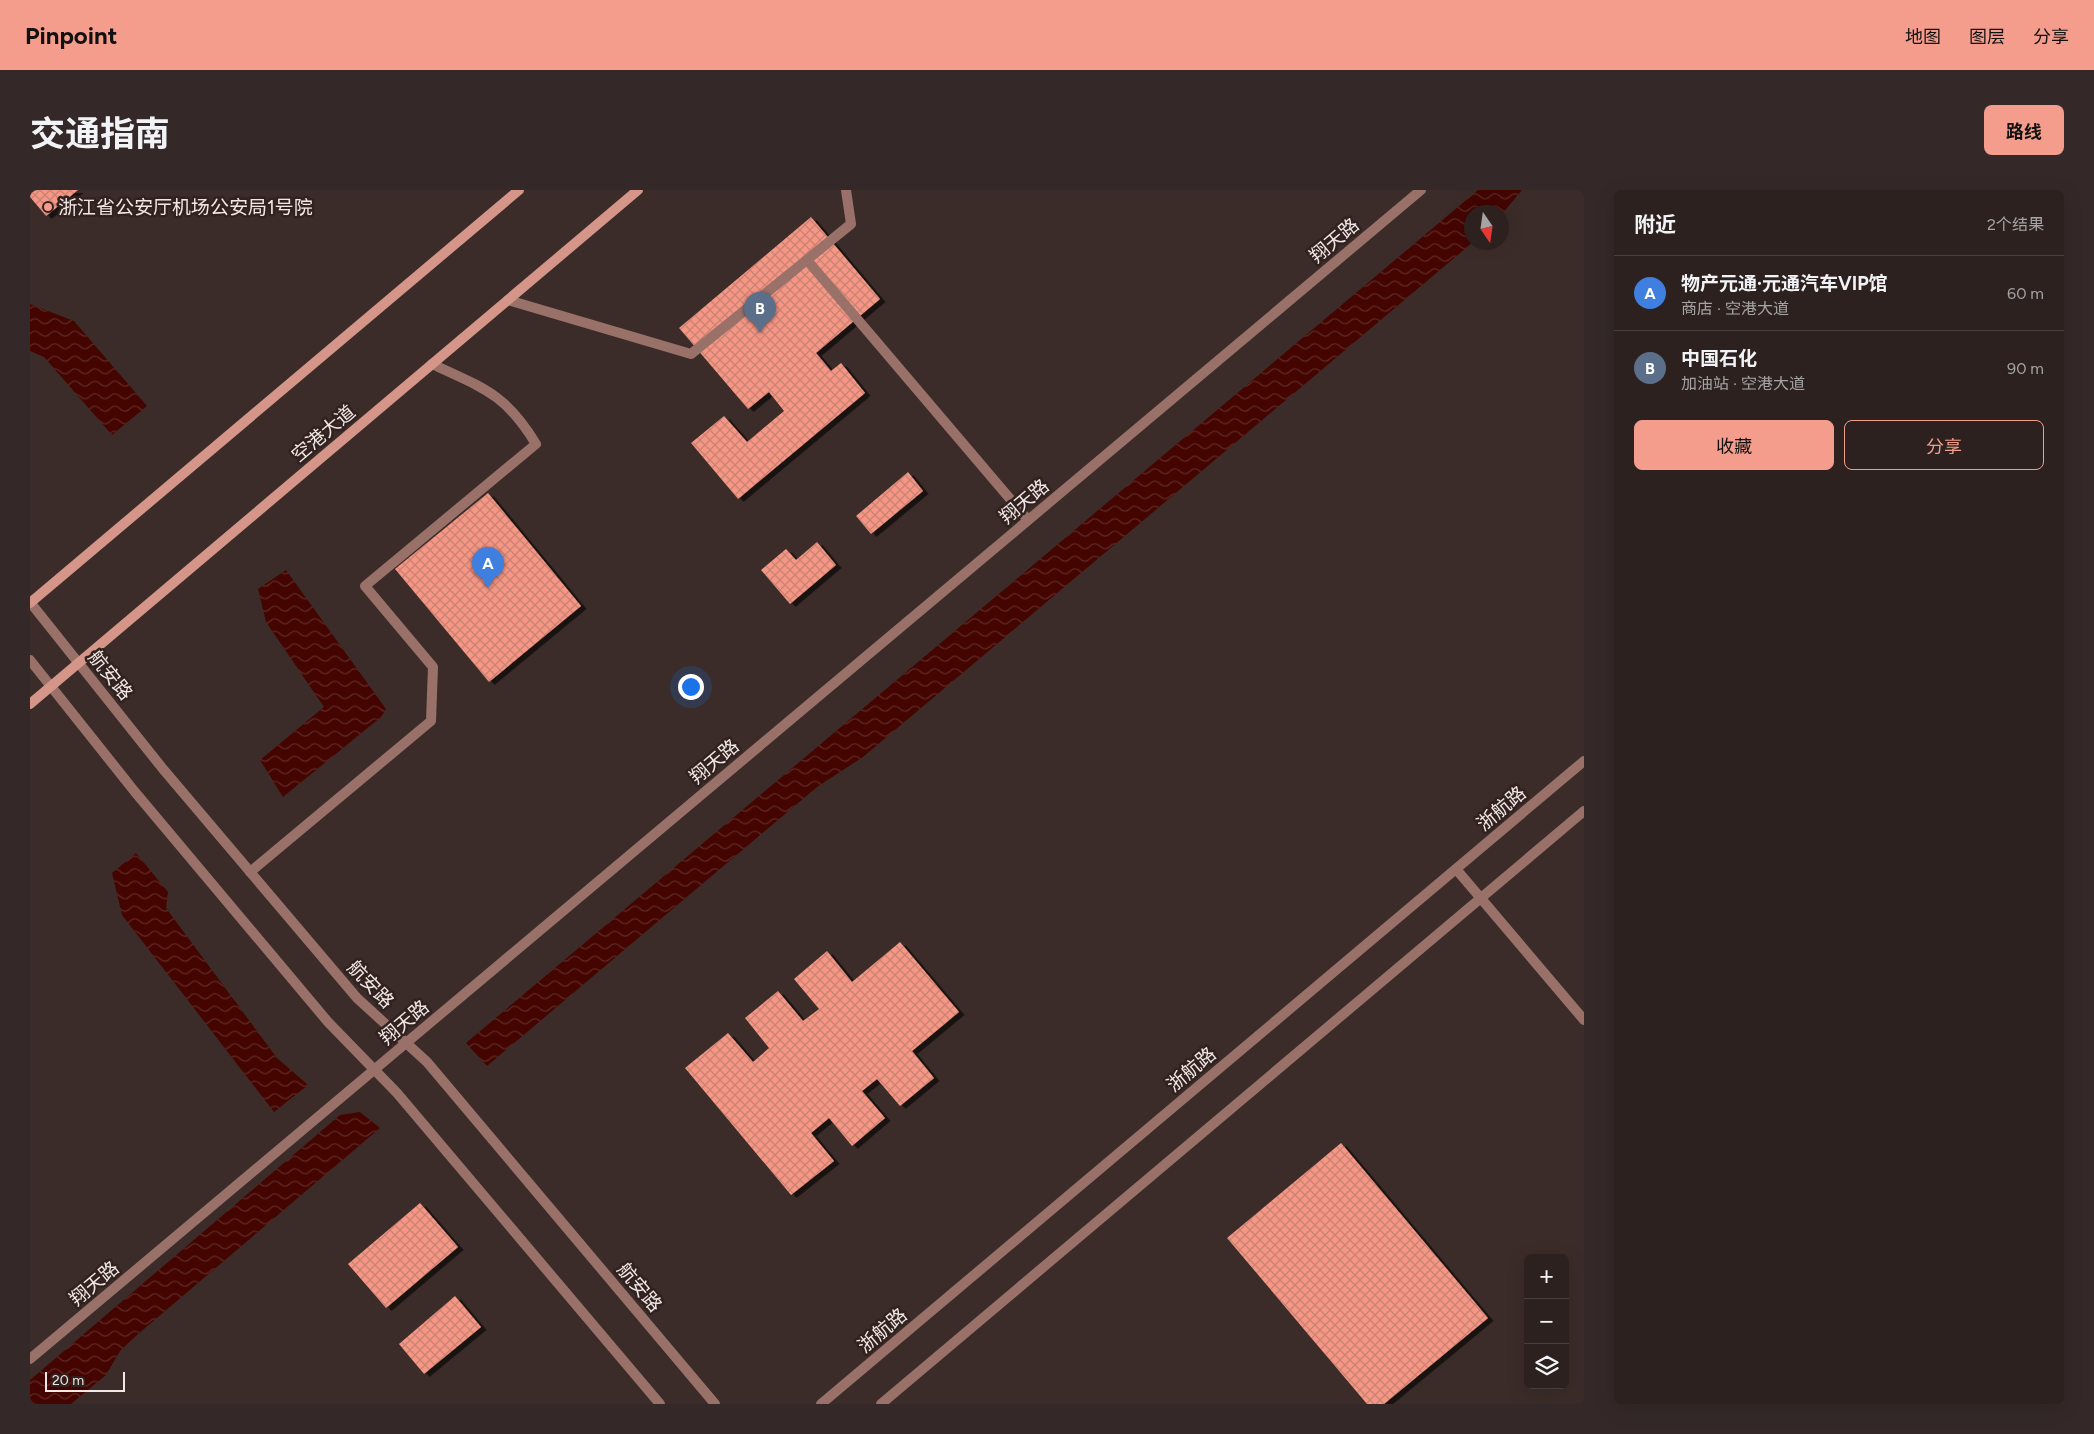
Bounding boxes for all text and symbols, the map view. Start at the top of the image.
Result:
text: Pinpoint [25,21,117,50]
text: 地图 [1905,26,1941,48]
text: 图层 [1969,26,2005,48]
text: 分享 [2033,26,2069,48]
button: 路线 [1984,105,2064,155]
text: 交通指南 [30,113,170,155]
place label: 浙江省公安厅机场公安局1号院 [58,196,313,219]
marker: 浙江省公安厅机场公安局1号院 [42,201,54,213]
north arrow [1464,205,1509,250]
text: 附近 [1634,212,1676,237]
street label: 翔天路 [1305,213,1364,268]
text: 2个结果 [1987,215,2044,234]
text: 物产元通·元通汽车VIP馆 [1681,272,1888,295]
text: A [1644,284,1656,303]
text: 60 m [2007,284,2044,303]
pin: B [744,292,776,333]
text: 商店 · 空港大道 [1681,299,1789,318]
text: 中国石化 [1681,347,1757,370]
text: B [1645,359,1655,378]
text: 90 m [2007,359,2044,378]
text: 加油站 · 空港大道 [1681,374,1805,393]
street label: 空港大道 [287,400,360,467]
button: 收藏 [1634,420,1834,470]
button: 分享 [1844,420,2044,470]
street label: 翔天路 [995,474,1054,529]
pin: A [472,547,504,588]
street label: 航安路 [84,646,137,705]
your location [678,674,704,700]
street label: 翔天路 [685,734,744,789]
street label: 浙航路 [1472,781,1531,836]
street label: 航安路 [343,956,399,1013]
street label: 翔天路 [375,995,434,1050]
street label: 浙航路 [1162,1042,1221,1097]
map controls [1524,1254,1569,1389]
button: + [1524,1254,1569,1299]
street label: 翔天路 [65,1256,124,1311]
street label: 航安路 [612,1258,667,1317]
button: − [1524,1299,1569,1344]
street label: 浙航路 [853,1303,912,1358]
button: layers [1524,1344,1569,1389]
scale bar [45,1369,125,1392]
text: 20 m [52,1372,84,1389]

